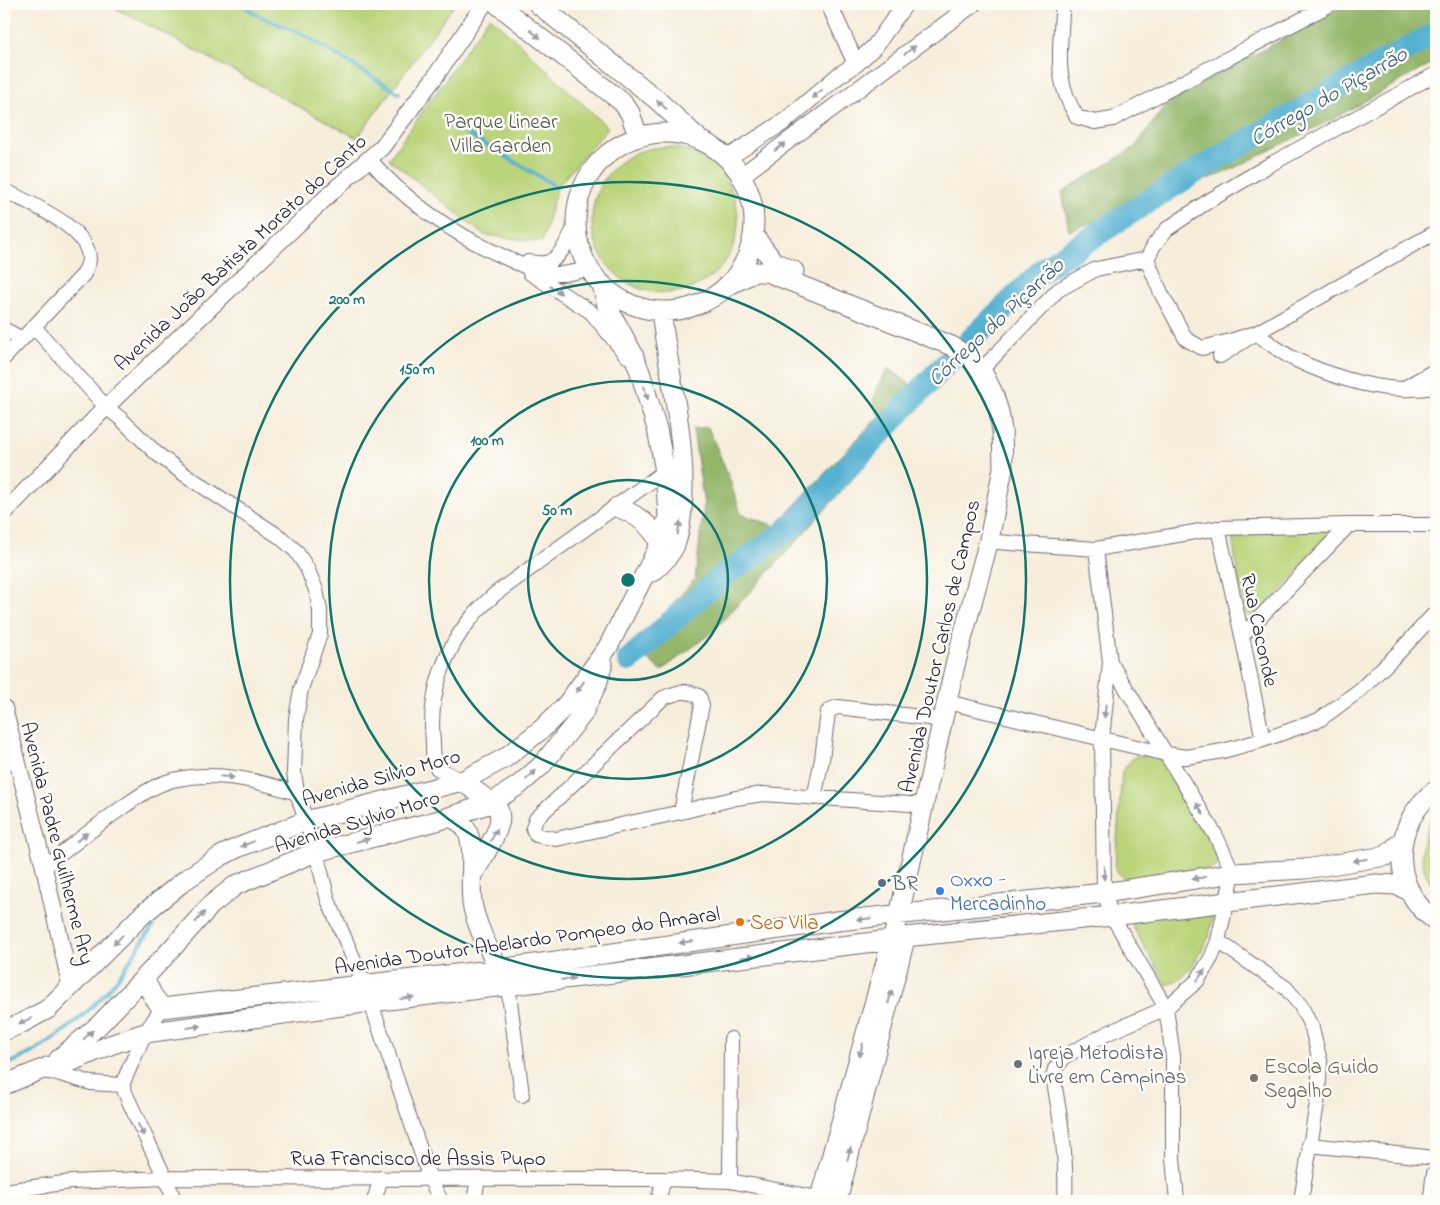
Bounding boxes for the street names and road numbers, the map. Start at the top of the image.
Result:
street label: Avenida João Batista Morato do Canto [108,128,375,379]
street label: Avenida Doutor Carlos de Campos [893,497,989,796]
street label: Rua Caconde [1231,571,1285,690]
street label: Avenida Padre Guilherme Ary [9,719,101,969]
street label: Avenida Silvio Moro [299,742,464,816]
street label: Avenida Sylvio Moro [271,783,445,864]
street label: Avenida Doutor Abelardo Pompeo do Amaral [332,900,722,984]
street label: Rua Francisco de Assis Pupo [290,1145,546,1175]

